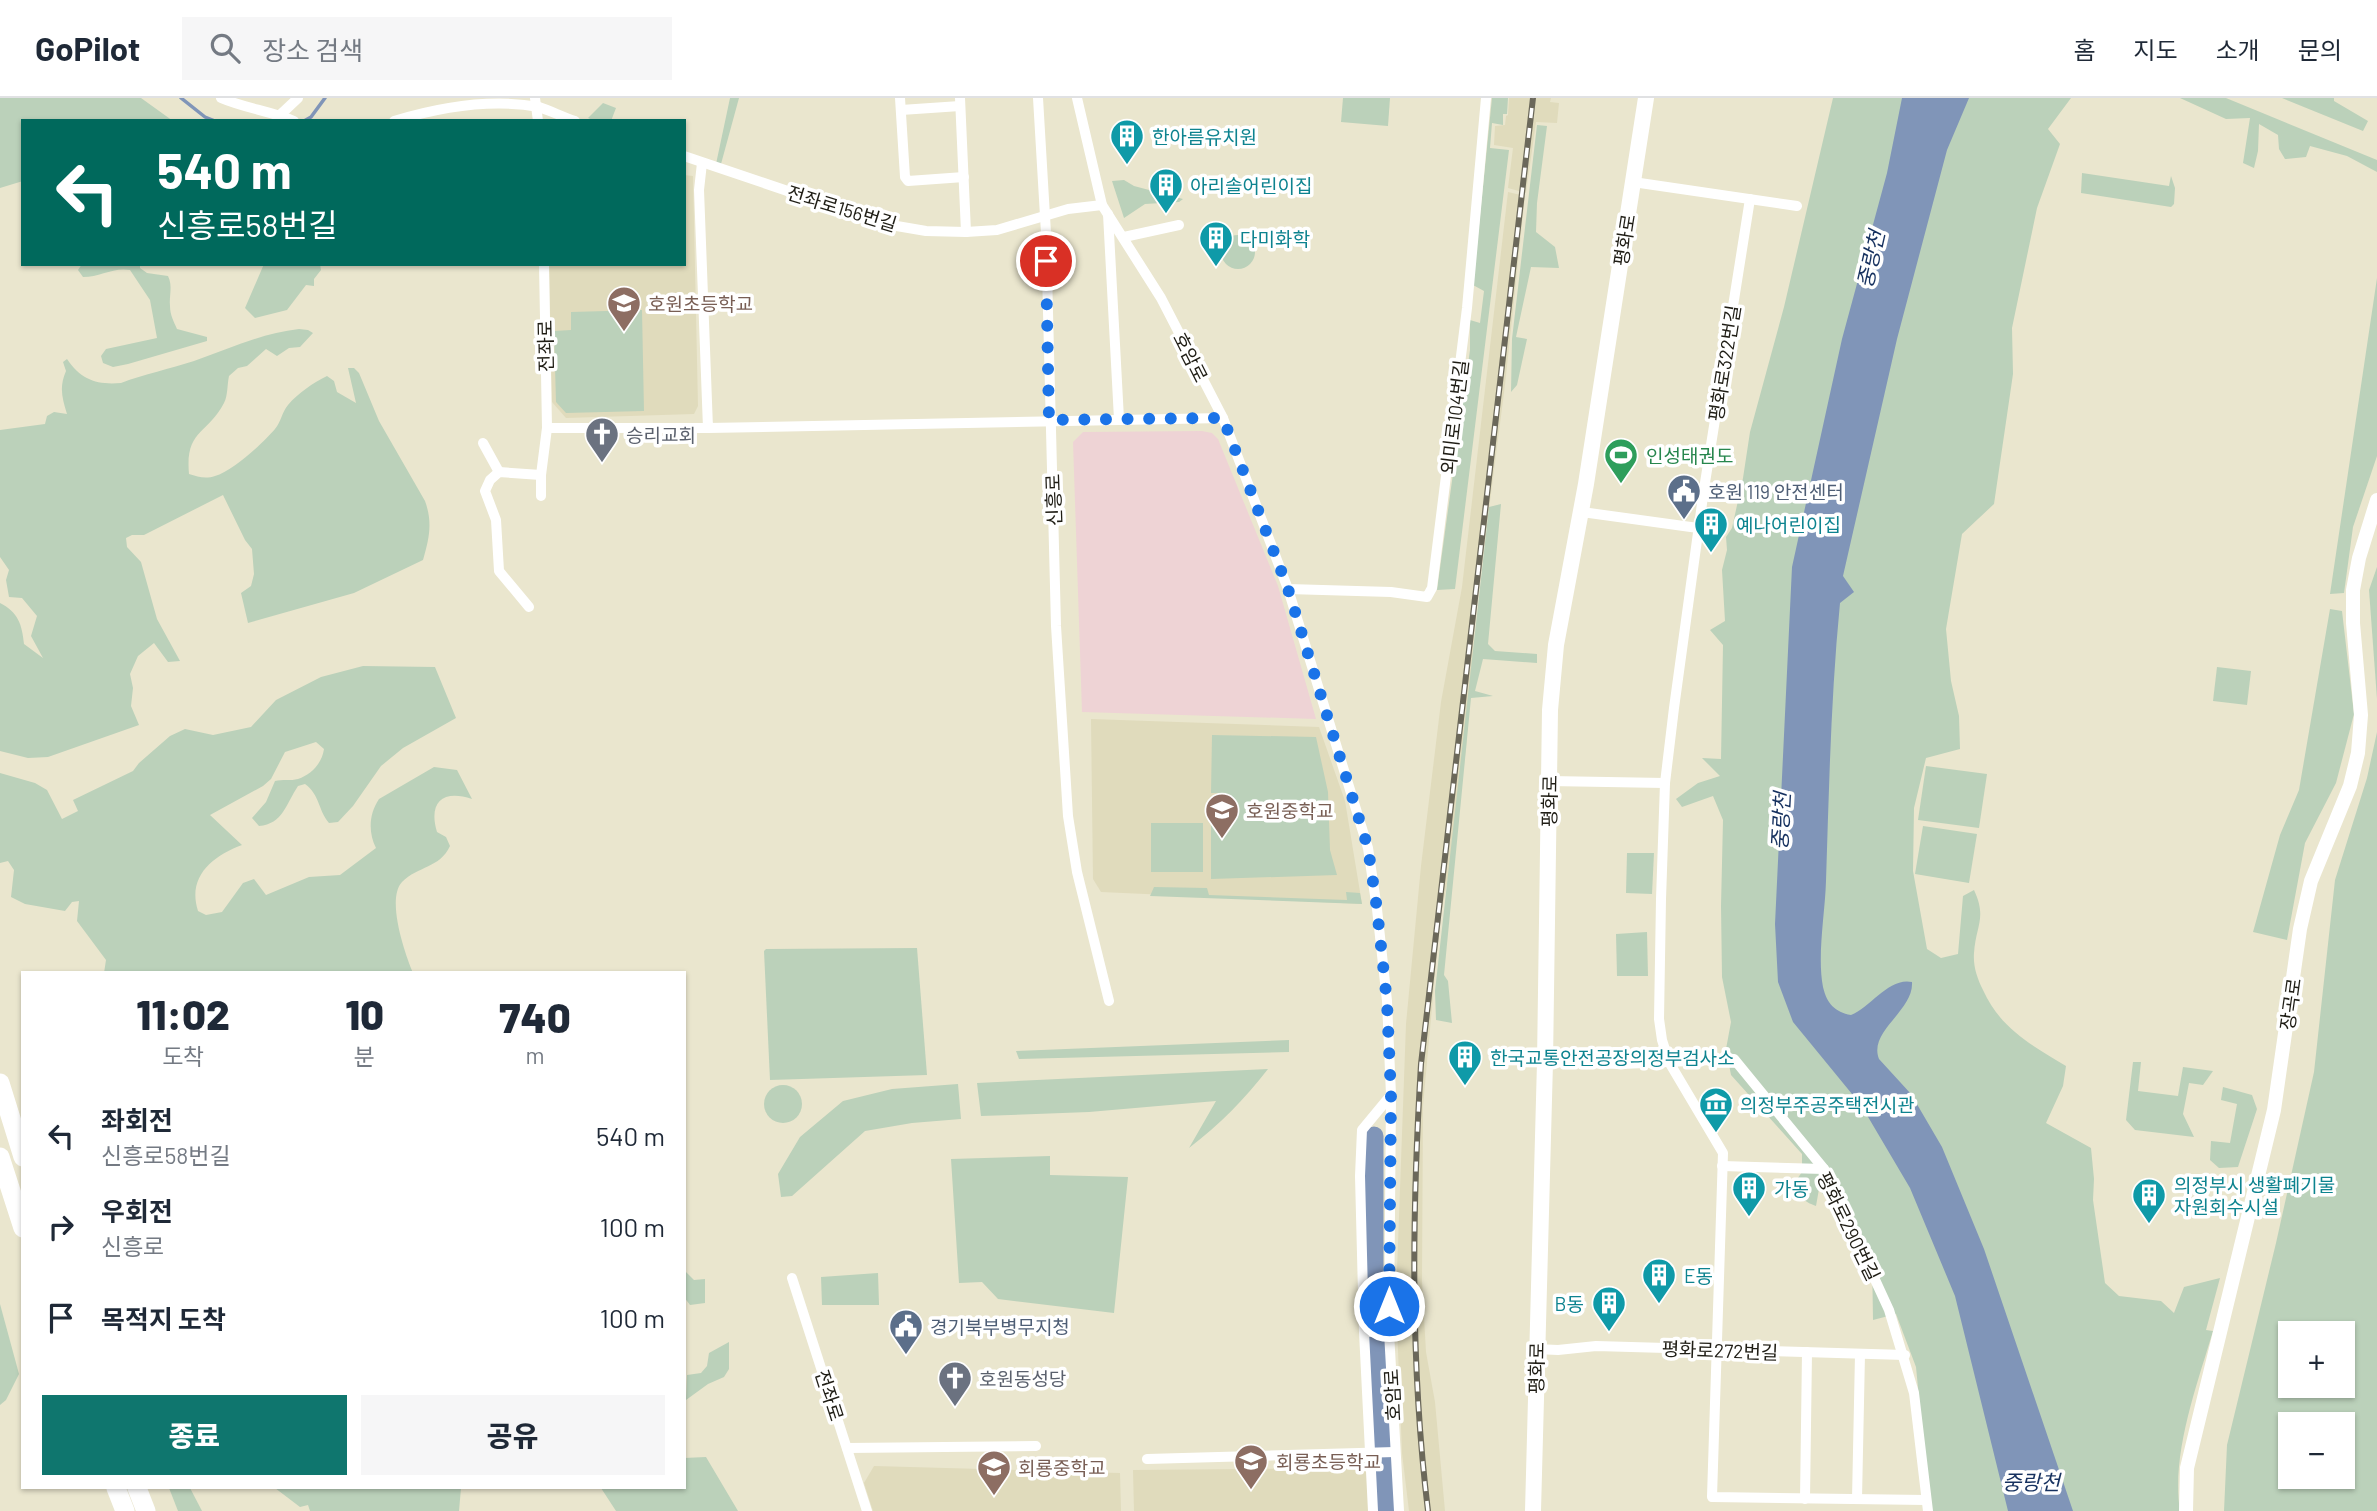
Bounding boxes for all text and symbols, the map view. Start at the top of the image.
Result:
search box [182,17,672,80]
text: GoPilot [35,28,140,68]
icon: search [206,29,244,67]
text: 장소 검색 [262,34,363,65]
text: 홈 [2073,35,2095,64]
text: 지도 [2133,35,2178,64]
text: 소개 [2216,35,2260,64]
text: 문의 [2298,35,2342,64]
building icon: 한아름유치원 [1108,117,1146,166]
place label: 한아름유치원 [1152,125,1257,148]
text: 540 m [157,140,292,199]
icon: left [42,147,133,238]
building icon: 아리솔어린이집 [1147,166,1185,215]
place label: 아리솔어린이집 [1190,174,1312,197]
street label: 전좌로156번길 [784,180,900,236]
text: 신흥로58번길 [157,205,337,243]
street label: 평화로 [1609,212,1639,268]
building icon: 다미화학 [1197,219,1235,268]
water label: 중랑천 [1851,225,1889,290]
place label: 다미화학 [1240,227,1310,250]
pin [1016,231,1076,291]
icon: arrive [1027,242,1065,280]
school or university icon: 호원초등학교 [605,284,643,333]
place label: 호원초등학교 [648,292,753,315]
street label: 평화로322번길 [1703,303,1745,423]
street label: 전좌로 [533,320,557,372]
street label: 호암로 [1169,328,1213,386]
street label: 외미로104번길 [1436,358,1472,476]
church icon: 승리교회 [583,415,621,464]
place label: 승리교회 [626,423,696,446]
sports icon: 인성태권도 [1602,436,1640,485]
place label: 인성태권도 [1646,444,1733,467]
public building icon: 호원 119 안전센터 [1665,472,1703,521]
street label: 신흥로 [1041,473,1065,527]
place label: 호원 119 안전센터 [1708,480,1844,503]
building icon: 예나어린이집 [1692,505,1730,554]
place label: 예나어린이집 [1736,513,1841,536]
street label: 평화로 [1537,775,1561,827]
water label: 중랑천 [1766,789,1794,851]
school or university icon: 호원중학교 [1203,791,1241,840]
place label: 호원중학교 [1246,799,1333,822]
street label: 장곡로 [2275,976,2305,1032]
text: 11:02 [136,988,230,1038]
text: 10 [345,988,384,1038]
text: 740 [499,991,571,1041]
building icon: 한국교통안전공장의정부검사소 [1446,1038,1484,1087]
text: m [526,1041,545,1069]
text: 도착 [162,1042,204,1070]
text: 분 [354,1042,375,1070]
place label: 한국교통안전공장의정부검사소 [1490,1046,1735,1069]
museum icon: 의정부주공주택전시관 [1697,1085,1735,1134]
place label: 의정부주공주택전시관 [1740,1093,1915,1116]
text: 좌회전 [101,1104,173,1135]
icon: left [42,1117,80,1155]
text: 540 m [596,1120,665,1151]
text: 신흥로58번길 [101,1141,231,1169]
street label: 평화로290번길 [1813,1168,1885,1284]
building icon: 가동 [1730,1169,1768,1218]
place label: 의정부시 생활폐기물 자원회수시설 [2174,1173,2335,1218]
building icon: 의정부시 생활폐기물 자원회수시설 [2130,1176,2168,1225]
place label: 가동 [1774,1177,1809,1200]
text: 우회전 [101,1195,173,1226]
icon: right [42,1208,80,1246]
text: 100 m [600,1211,665,1242]
text: 신흥로 [101,1232,164,1260]
building icon: E동 [1640,1256,1678,1305]
place label: E동 [1684,1264,1713,1287]
position arrow [1352,1269,1426,1343]
building icon: B동 [1590,1284,1628,1333]
place label: B동 [1555,1292,1584,1315]
icon: arrive [42,1299,80,1337]
text: 100 m [600,1302,665,1333]
text: 목적지 도착 [101,1303,226,1334]
public building icon: 경기북부병무지청 [887,1307,925,1356]
place label: 경기북부병무지청 [930,1315,1070,1338]
map controls [2278,1321,2355,1489]
button: + [2278,1321,2355,1398]
street label: 평화로272번길 [1661,1336,1779,1364]
street label: 평화로 [1524,1342,1548,1394]
church icon: 호원동성당 [936,1359,974,1408]
street label: 전좌로 [811,1367,849,1423]
place label: 호원동성당 [979,1367,1066,1390]
street label: 호암로 [1379,1368,1405,1422]
button: 종료 [42,1395,347,1475]
button: 공유 [361,1395,665,1475]
button: − [2278,1412,2355,1489]
school or university icon: 회룡초등학교 [1232,1442,1270,1491]
school or university icon: 회룡중학교 [975,1448,1013,1497]
place label: 회룡초등학교 [1276,1450,1381,1473]
place label: 회룡중학교 [1018,1456,1105,1479]
water label: 중랑천 [2002,1469,2063,1494]

